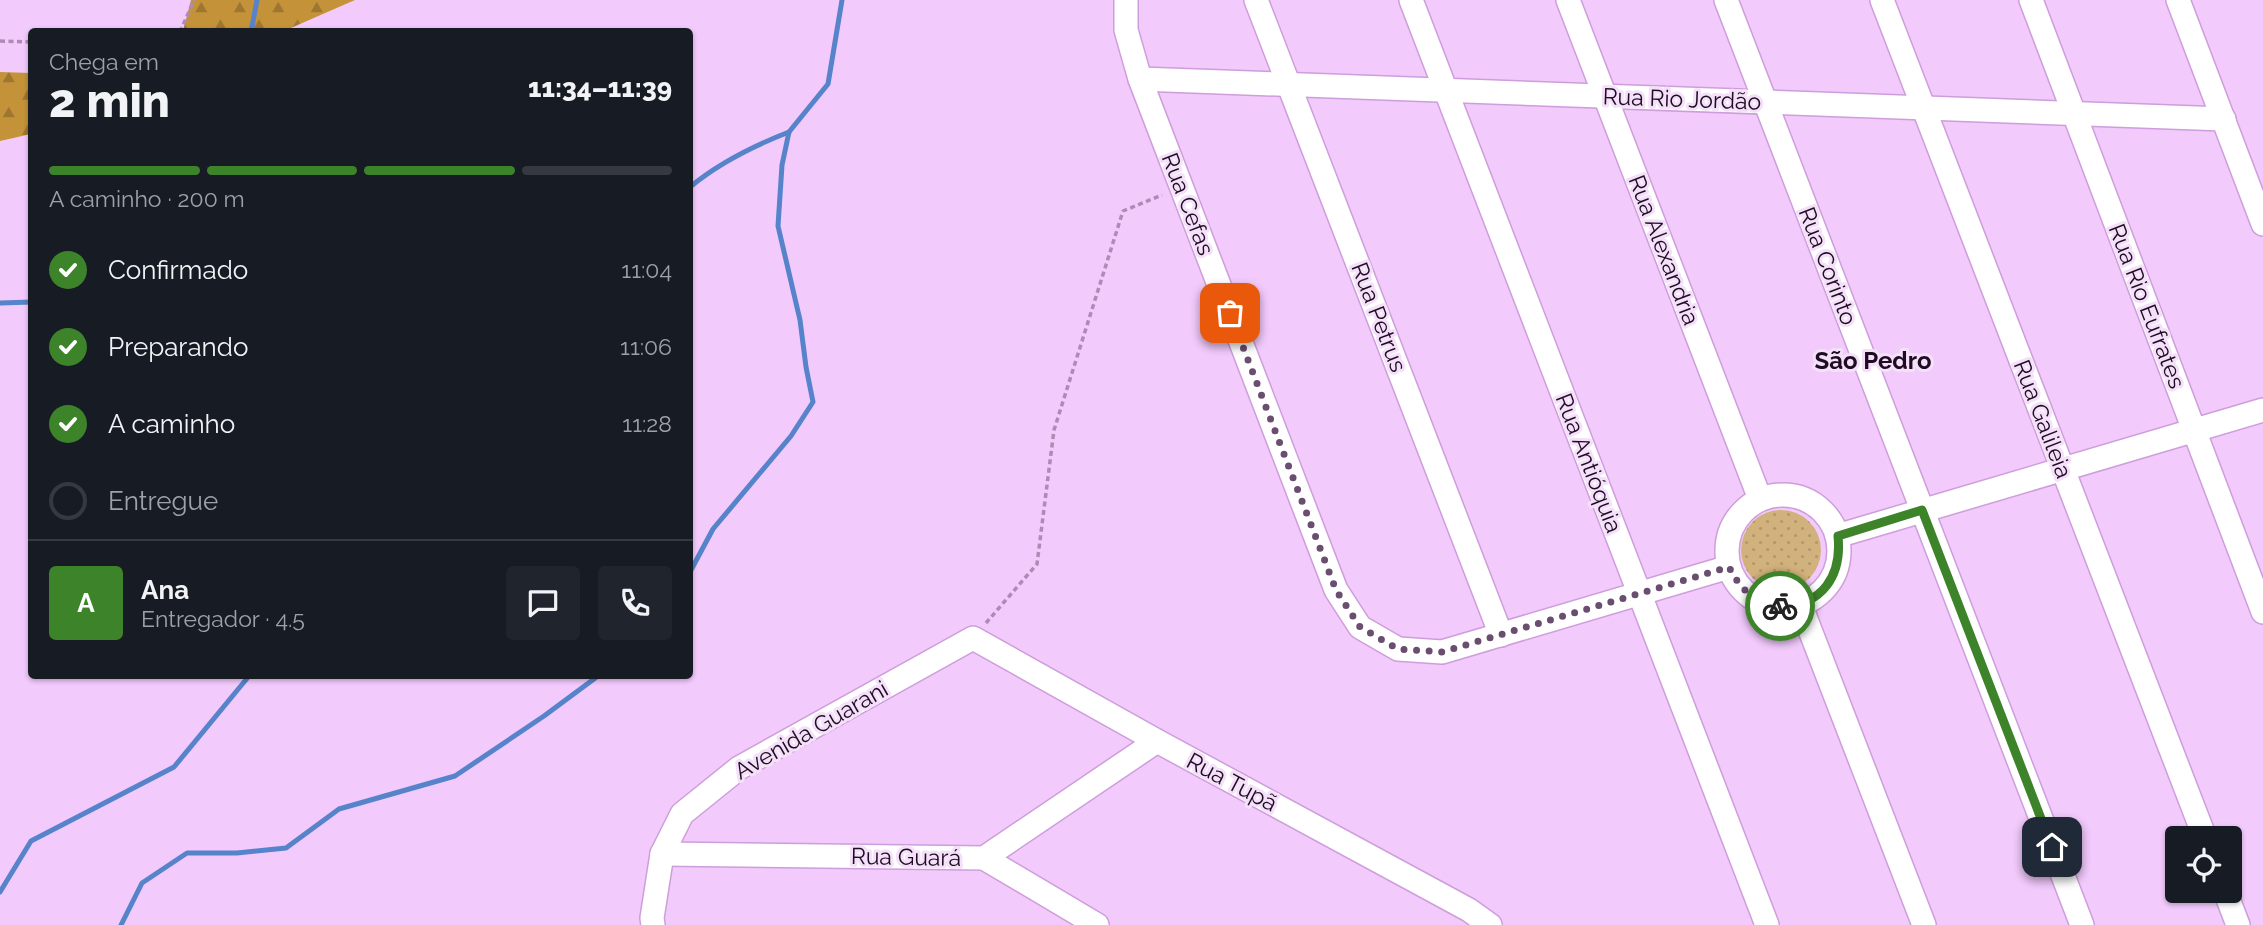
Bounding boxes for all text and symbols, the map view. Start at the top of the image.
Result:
text: Chega em [49,48,159,75]
text: 11:34–11:39 [528,73,672,103]
text: 2 min [49,74,170,128]
street label: Rua Rio Jordão [1602,82,1762,115]
street label: Rua Cefas [1157,149,1220,259]
street label: Rua Alexandria [1623,171,1705,329]
text: A caminho · 200 m [49,185,245,212]
street label: Rua Corinto [1794,203,1863,329]
street label: Rua Rio Eufrates [2104,220,2191,392]
icon: check [49,251,87,289]
text: Confirmado [108,255,248,285]
text: 11:04 [621,256,672,283]
street label: Rua Petrus [1346,258,1413,375]
pin [1200,283,1260,343]
icon: bag [1211,294,1249,332]
icon: check [49,328,87,366]
text: Preparando [108,332,248,362]
text: 11:06 [620,333,672,360]
district label: São Pedro [1815,346,1931,375]
street label: Rua Galileia [2009,356,2078,482]
street label: Rua Antióquia [1551,389,1628,536]
icon: check [49,405,87,443]
text: A caminho [108,409,235,439]
text: 11:28 [622,410,672,437]
text: Entregue [108,486,218,516]
button: chat [506,566,580,640]
button: phone [598,566,672,640]
courier [1745,571,1815,641]
text: Ana [141,575,189,605]
icon: bike [1761,587,1799,625]
text: A [77,588,95,618]
text: Entregador · 4.5 [141,605,305,632]
street label: Avenida Guarani [729,675,892,784]
street label: Rua Tupã [1182,746,1282,817]
pin [2022,817,2082,877]
map controls [2165,826,2242,903]
button: locate [2165,826,2242,903]
icon: home [2033,828,2071,866]
street label: Rua Guará [851,842,961,871]

